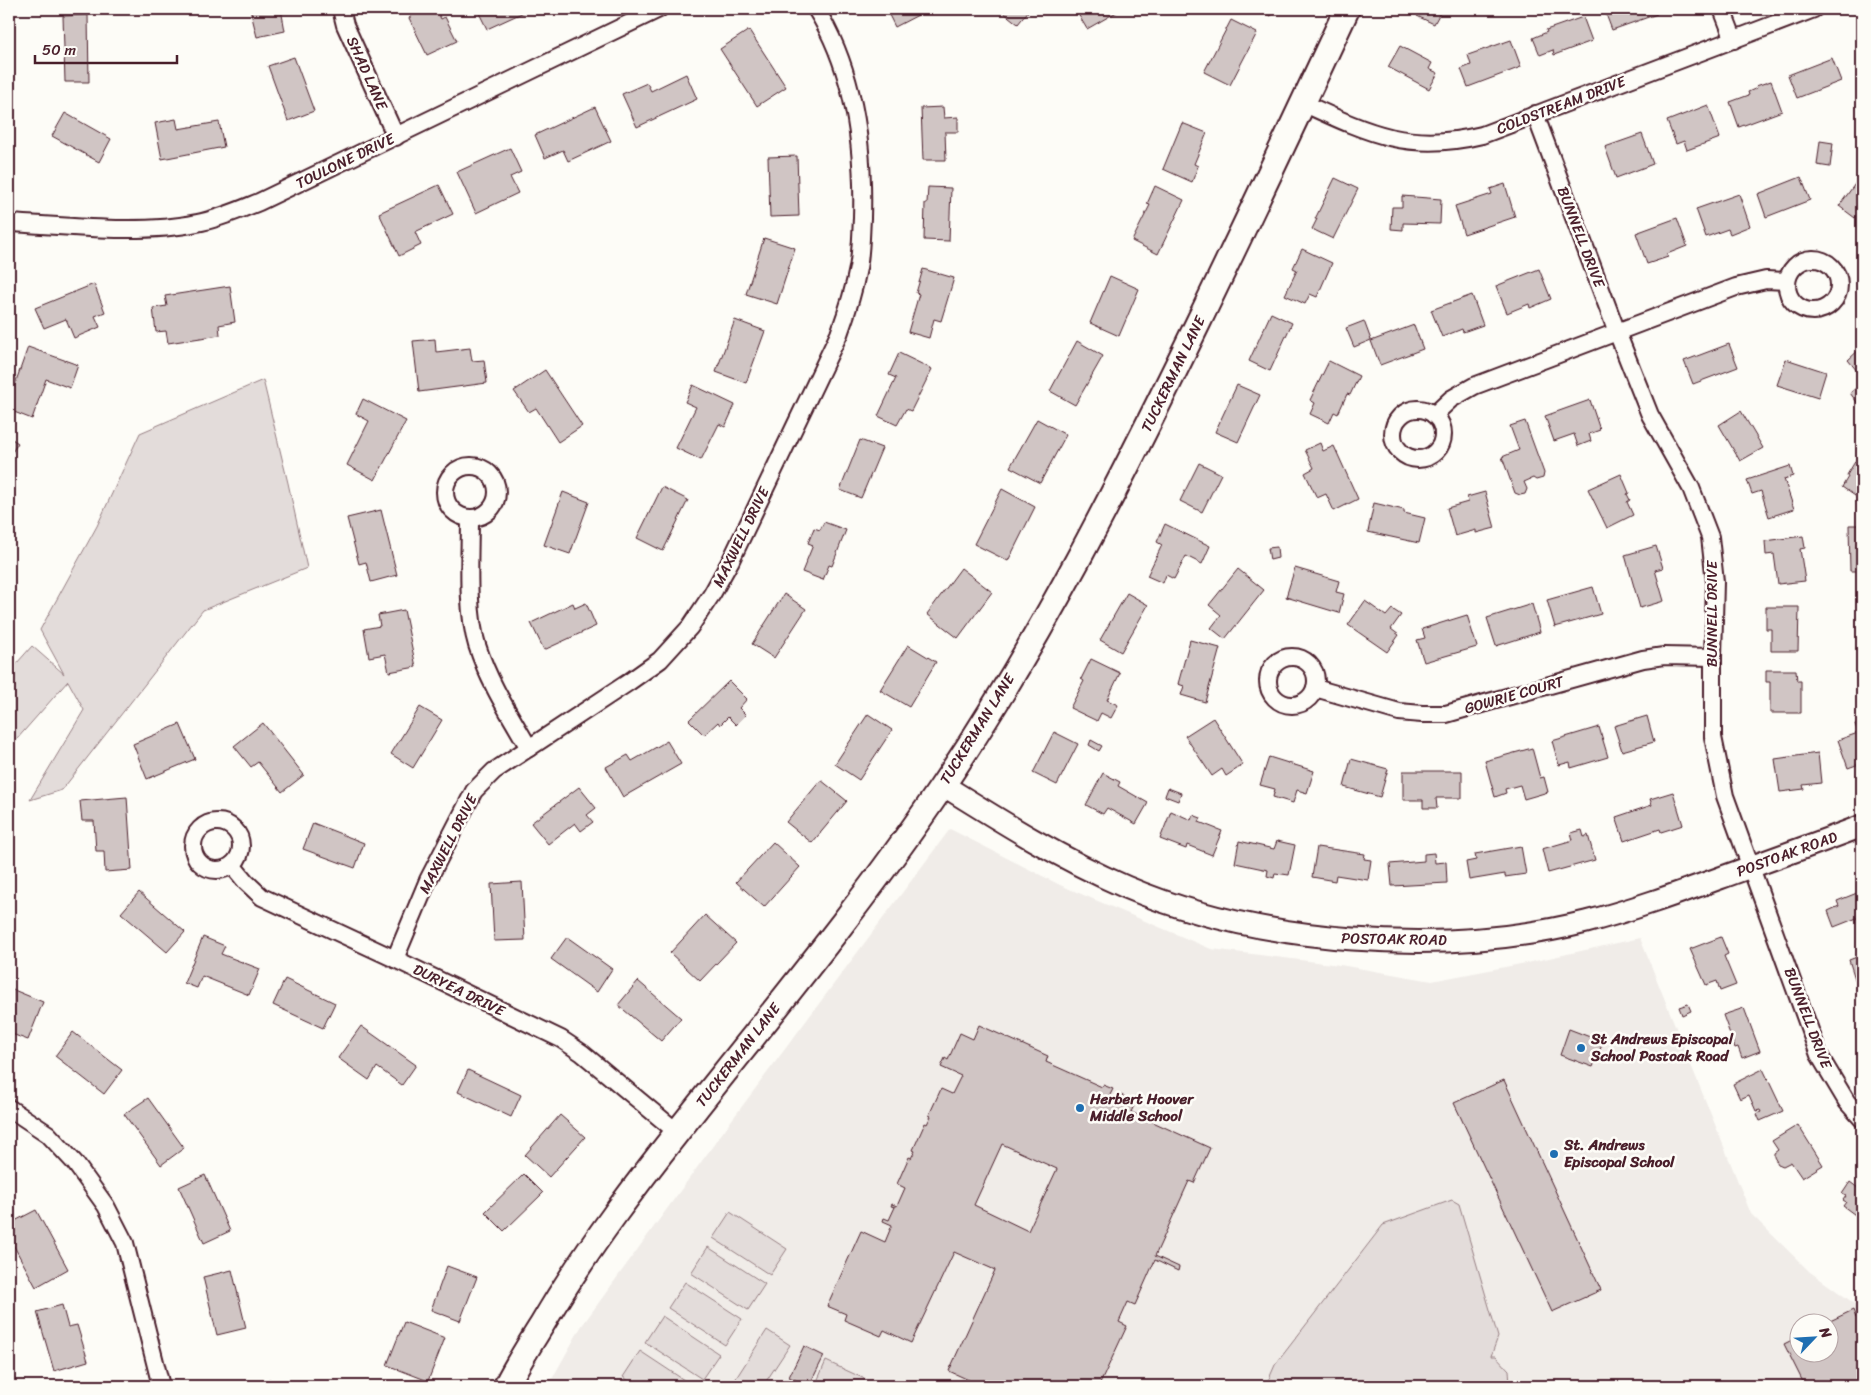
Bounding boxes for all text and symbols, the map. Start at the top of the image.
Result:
scale bar [35,32,178,64]
street label: SHAD LANE [339,32,395,116]
text: 50 m [42,37,77,63]
street label: COLDSTREAM DRIVE [1493,68,1631,142]
street label: TOULONE DRIVE [291,125,400,196]
street label: BUNNELL DRIVE [1550,183,1613,293]
street label: TUCKERMAN LANE [1134,310,1213,437]
street label: MAXWELL DRIVE [705,481,777,592]
street label: BUNNELL DRIVE [1699,559,1725,667]
street label: TUCKERMAN LANE [932,667,1022,790]
street label: GOWRIE COURT [1461,668,1568,722]
street label: MAXWELL DRIVE [412,788,485,899]
street label: POSTOAK ROAD [1733,824,1841,884]
street label: POSTOAK ROAD [1341,925,1447,953]
street label: DURYEA DRIVE [409,956,511,1024]
street label: BUNNELL DRIVE [1777,964,1840,1074]
street label: TUCKERMAN LANE [689,996,788,1113]
place label: St Andrews Episcopal School Postoak Road [1590,1026,1734,1069]
marker: St Andrews Episcopal School Postoak Road [1575,1042,1587,1054]
place label: Herbert Hoover Middle School [1089,1086,1195,1129]
marker: Herbert Hoover Middle School [1074,1102,1086,1114]
place label: St. Andrews Episcopal School [1563,1132,1675,1175]
marker: St. Andrews Episcopal School [1548,1148,1560,1160]
north arrow [1788,1312,1838,1362]
text: N [1812,1322,1839,1343]

